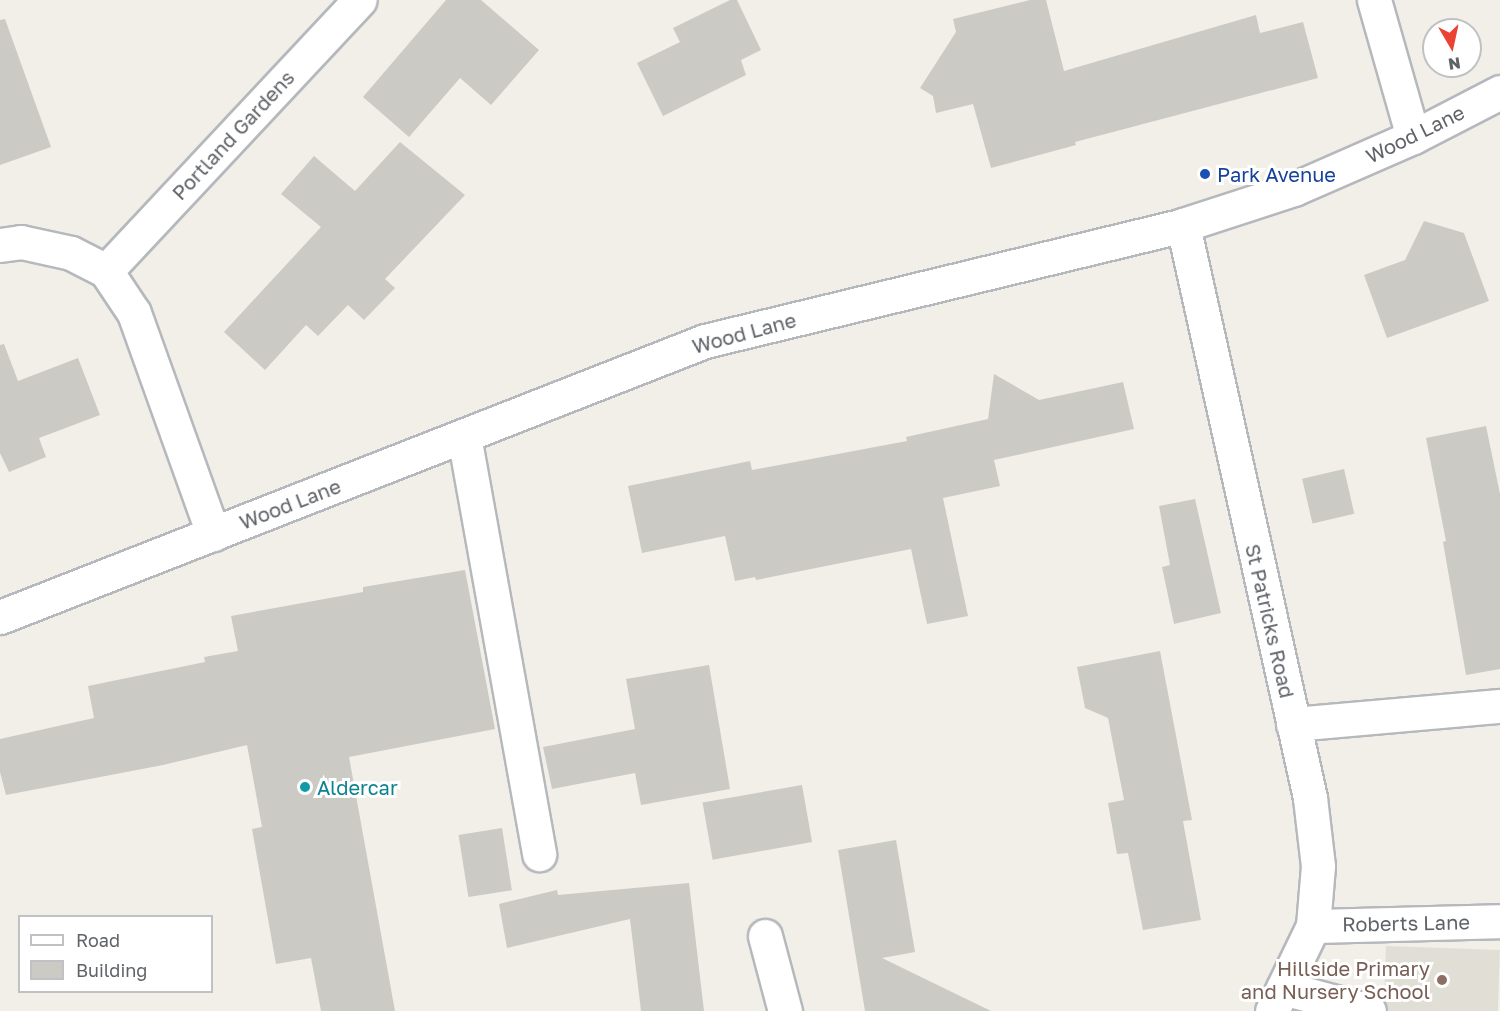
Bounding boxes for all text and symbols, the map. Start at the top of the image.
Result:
north arrow [1422,18,1482,78]
text: N [1447,53,1462,75]
street label: Portland Gardens [167,65,299,205]
street label: Wood Lane [1362,100,1468,168]
place label: Park Avenue [1217,162,1336,186]
marker: Park Avenue [1198,167,1212,181]
street label: Wood Lane [689,308,799,358]
street label: Wood Lane [236,474,344,534]
street label: St Patricks Road [1241,542,1299,700]
place label: Aldercar [317,775,398,799]
marker: Aldercar [298,780,312,794]
street label: Roberts Lane [1342,910,1470,936]
legend [18,915,213,993]
text: Road [76,929,120,951]
place label: Hillside Primary and Nursery School [1241,957,1430,1004]
text: Building [76,959,147,981]
marker: Hillside Primary and Nursery School [1435,973,1449,987]

